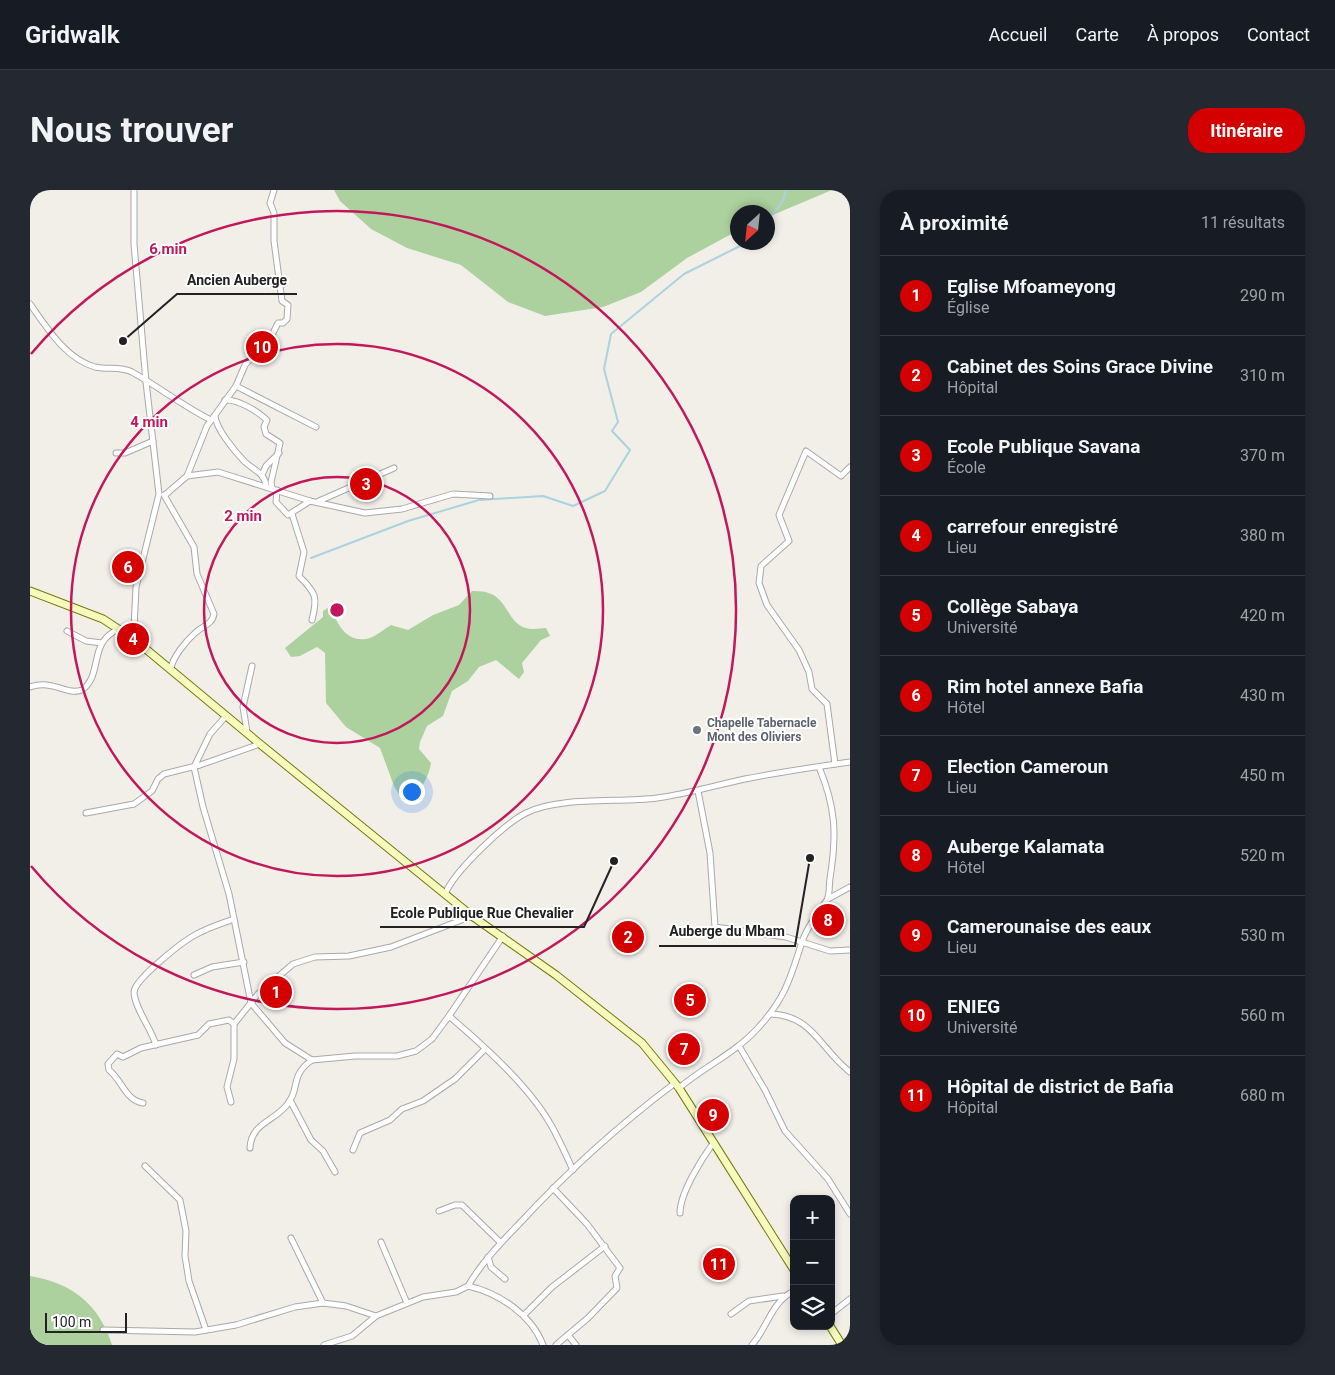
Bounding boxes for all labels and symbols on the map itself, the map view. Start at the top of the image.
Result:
north arrow [730,205,775,250]
text: 6 min [149,240,187,258]
callout: Ancien Auberge [177,265,297,294]
text: Ancien Auberge [187,272,287,288]
pin: 10 [246,328,278,366]
text: 4 min [130,413,168,431]
pin: 3 [350,465,382,503]
text: 2 min [224,507,262,525]
pin: 6 [112,548,144,586]
centre of rings [328,601,346,619]
pin: 4 [117,620,149,658]
place label: Chapelle Tabernacle Mont des Oliviers [707,716,817,744]
marker: Chapelle Tabernacle Mont des Oliviers [691,724,703,736]
your location [399,779,425,805]
callout: Ecole Publique Rue Chevalier [380,898,584,927]
pin: 8 [812,901,844,939]
text: Ecole Publique Rue Chevalier [390,905,574,921]
callout: Auberge du Mbam [659,917,795,946]
pin: 2 [612,918,644,956]
text: Auberge du Mbam [669,923,785,939]
pin: 1 [260,973,292,1011]
pin: 5 [674,981,706,1019]
pin: 7 [668,1030,700,1068]
pin: 9 [697,1096,729,1134]
pin: 11 [703,1245,735,1283]
scale bar [45,1310,128,1333]

